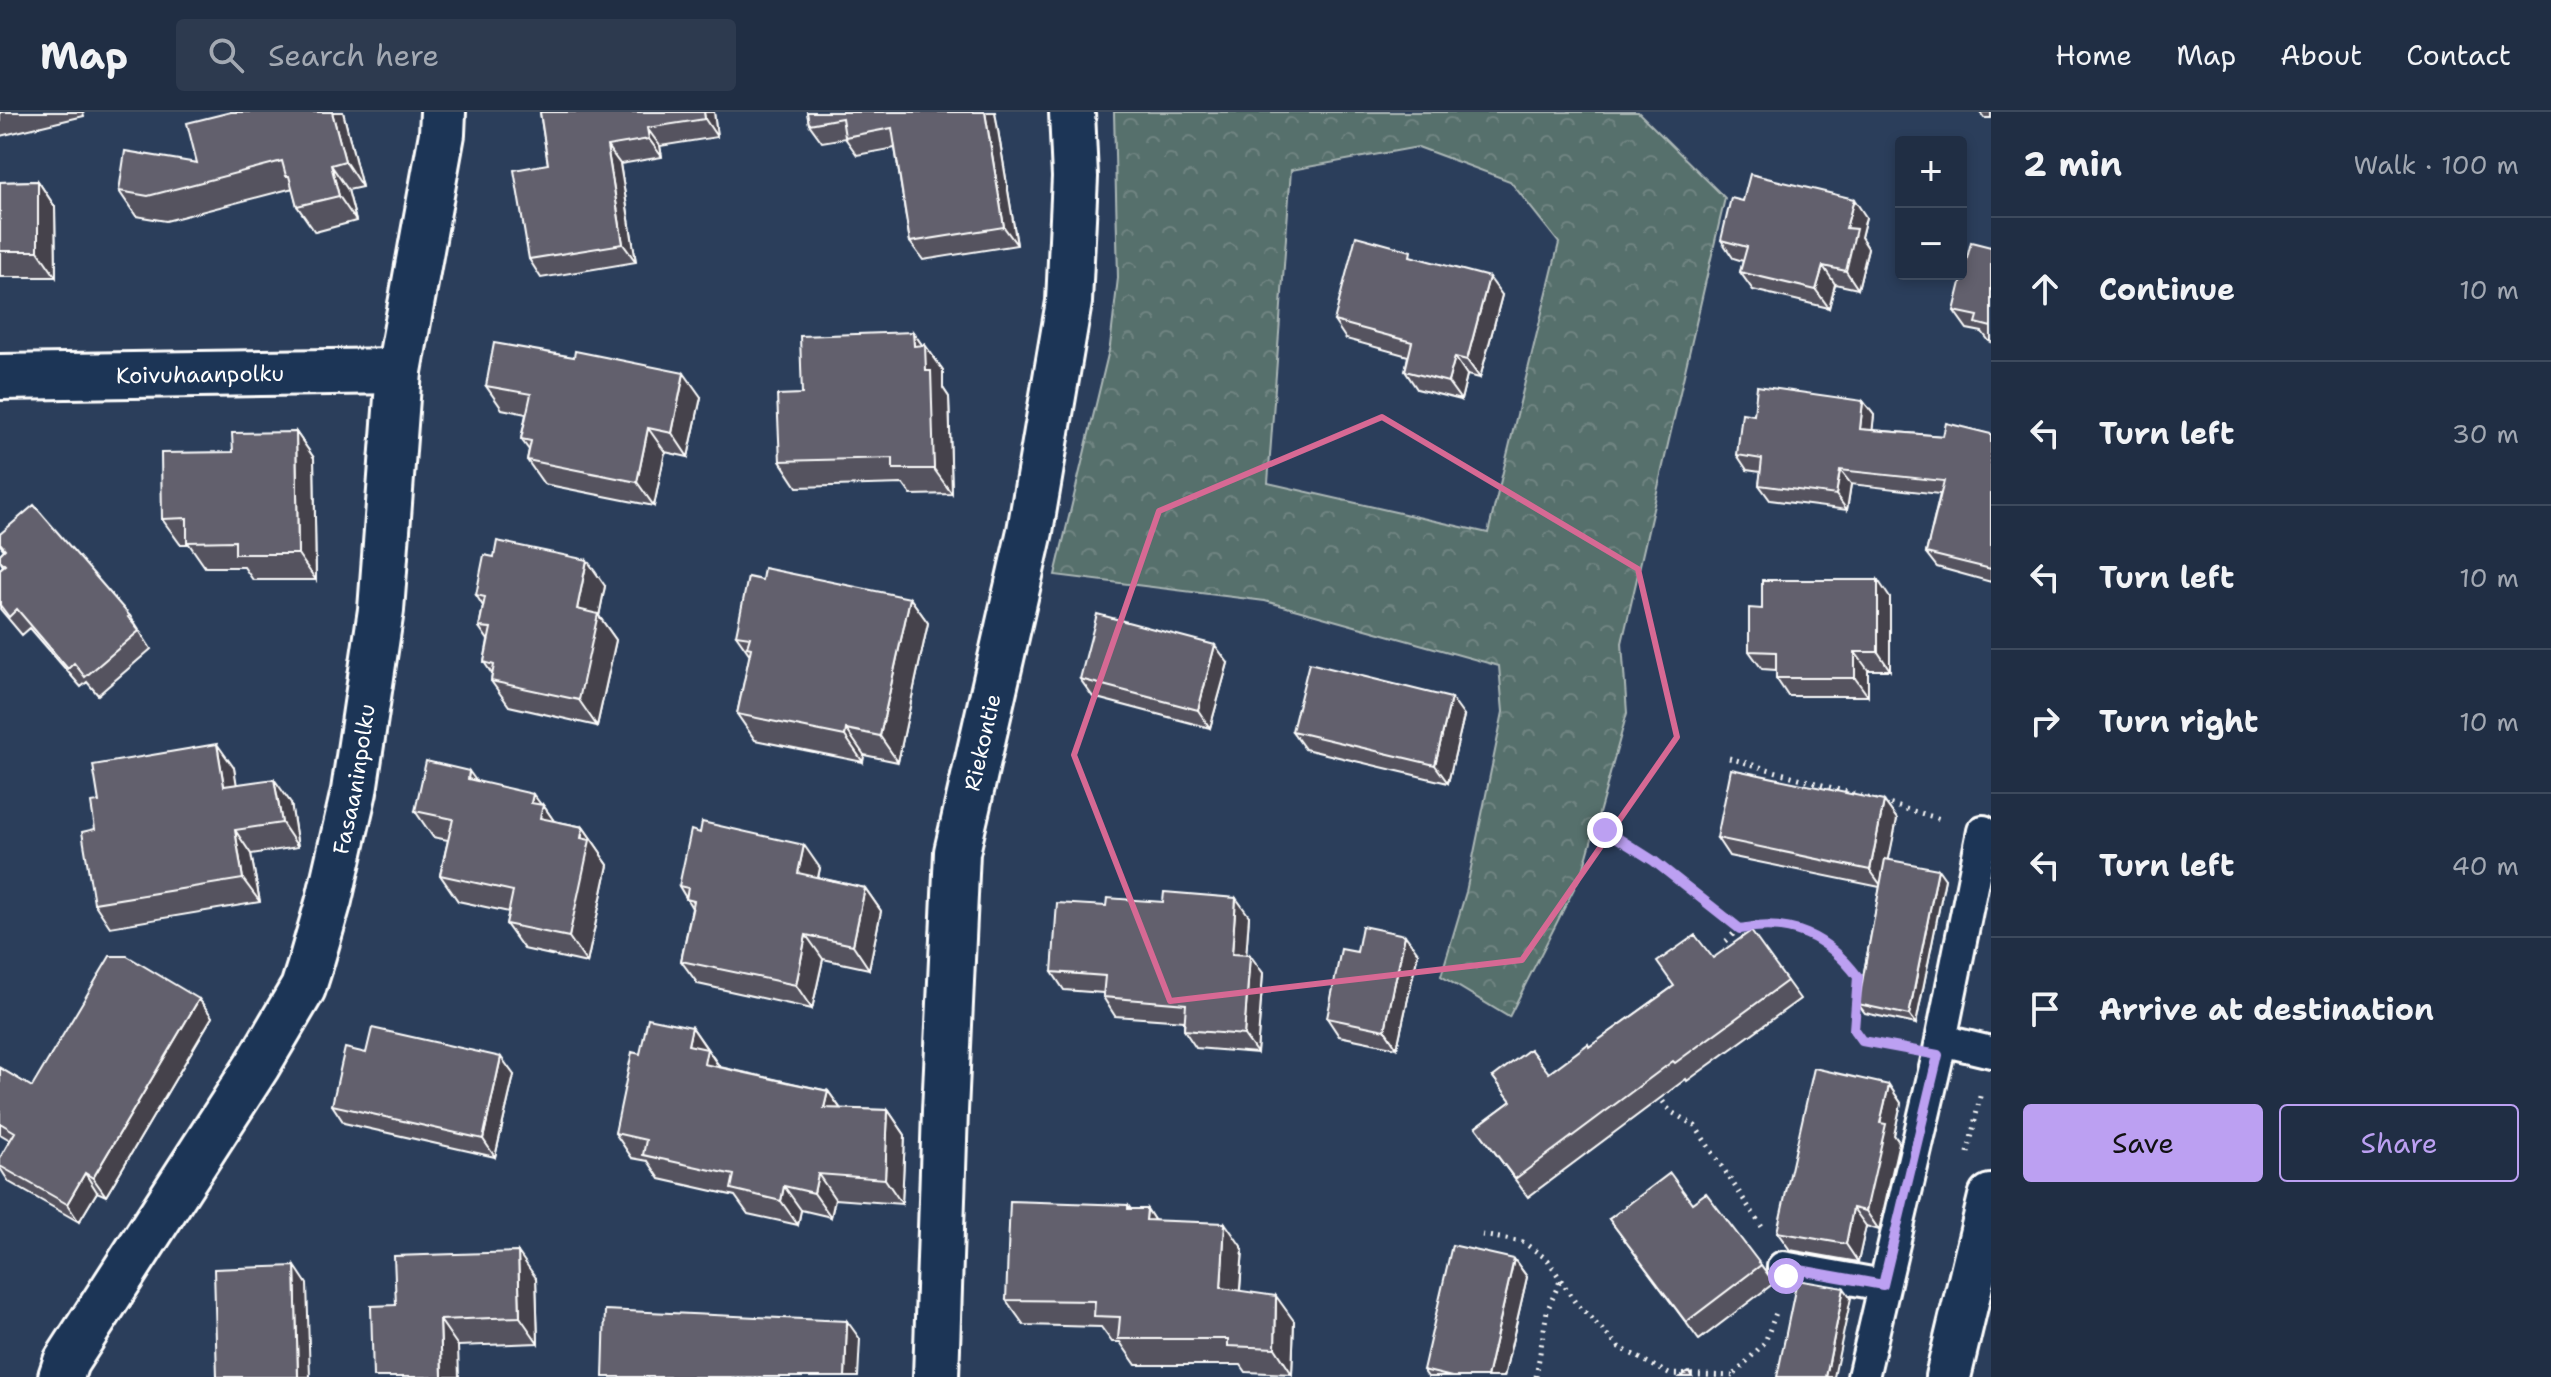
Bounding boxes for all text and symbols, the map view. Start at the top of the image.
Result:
search box [176,19,736,91]
text: Map [40,30,128,81]
icon: search [204,33,248,77]
text: Search here [268,35,439,76]
text: Home [2055,36,2132,74]
text: Map [2176,36,2236,74]
text: About [2280,36,2362,74]
text: Contact [2406,36,2511,74]
map controls [1895,136,1967,280]
button: + [1895,136,1967,208]
text: 2 min [2023,141,2122,187]
text: Walk · 100 m [2353,147,2519,182]
button: − [1895,208,1967,280]
icon: ahead [2023,267,2067,311]
text: Continue [2099,269,2235,310]
text: 10 m [2459,272,2519,307]
street label: Koivuhaanpolku [116,358,284,390]
icon: left [2023,411,2067,455]
text: Turn left [2099,413,2234,454]
text: 30 m [2452,416,2519,451]
icon: left [2023,555,2067,599]
text: Turn left [2099,557,2234,598]
text: 10 m [2459,560,2519,595]
street label: Riekontie [957,691,1007,794]
icon: right [2023,699,2067,743]
text: Turn right [2099,701,2258,742]
street label: Fasaaninpolku [325,702,381,857]
text: 10 m [2459,704,2519,739]
route end [1587,812,1623,848]
icon: left [2023,843,2067,887]
text: Turn left [2099,845,2234,886]
text: 40 m [2452,848,2519,883]
icon: arrive [2023,987,2067,1031]
text: Arrive at destination [2099,989,2434,1030]
button: Save [2023,1104,2263,1182]
button: Share [2279,1104,2519,1182]
route start [1768,1258,1804,1294]

